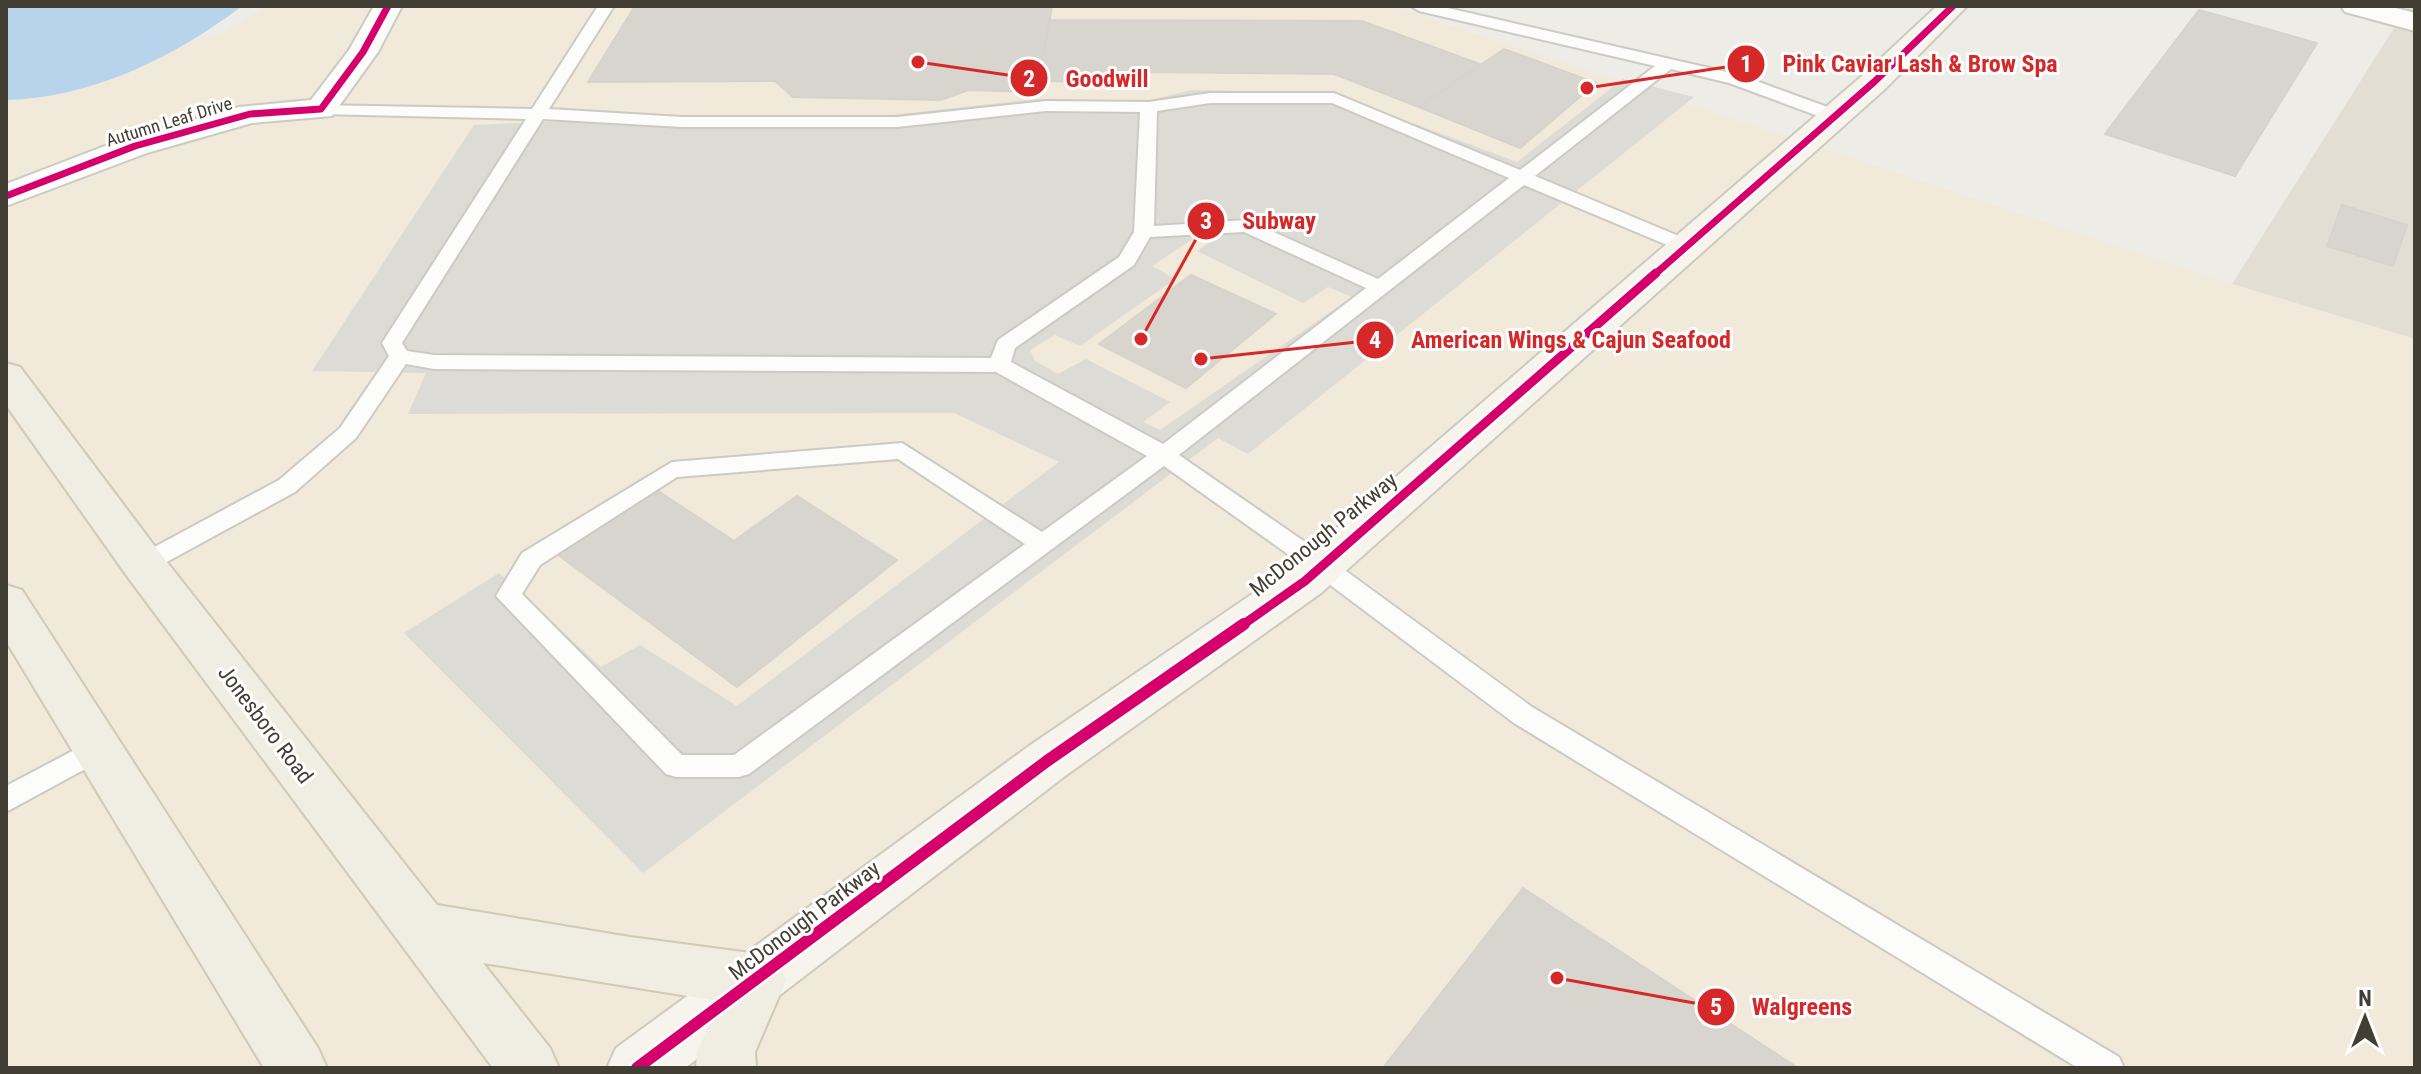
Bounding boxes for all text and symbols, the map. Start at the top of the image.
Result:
callout: Pink Caviar Lash & Brow Spa [1726,40,2073,88]
text: 1 [1740,50,1752,78]
text: Pink Caviar Lash & Brow Spa [1782,50,2058,78]
callout: Goodwill [1009,54,1164,102]
text: 2 [1023,65,1035,93]
text: Goodwill [1065,65,1149,93]
street label: Autumn Leaf Drive [103,92,234,151]
callout: Subway [1186,197,1332,245]
text: 3 [1200,207,1212,235]
text: Subway [1242,207,1316,235]
callout: American Wings & Cajun Seafood [1355,316,1747,364]
text: 4 [1369,326,1381,354]
text: American Wings & Cajun Seafood [1411,326,1731,354]
street label: McDonough Parkway [1245,467,1402,601]
street label: Jonesboro Road [213,660,318,788]
street label: McDonough Parkway [724,856,885,985]
north arrow [2325,978,2405,1058]
callout: Walgreens [1696,983,1868,1031]
text: N [2358,986,2372,1011]
text: 5 [1710,993,1722,1021]
text: Walgreens [1752,993,1852,1021]

